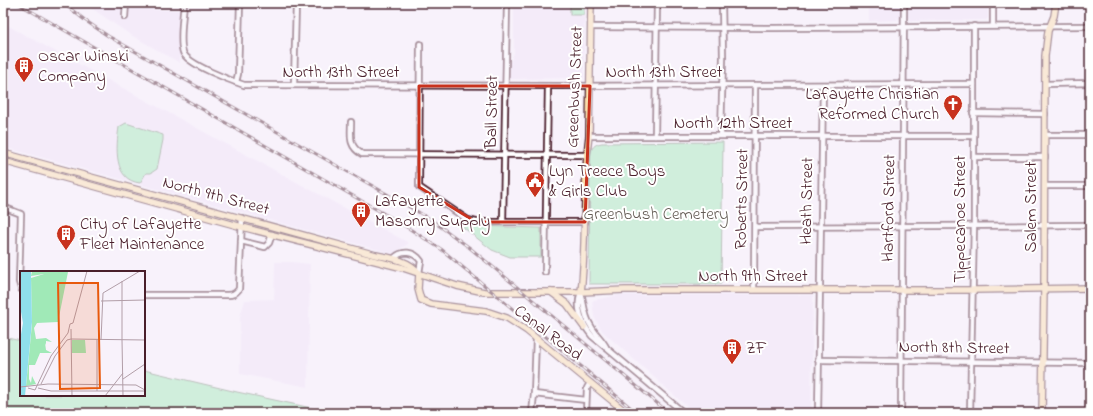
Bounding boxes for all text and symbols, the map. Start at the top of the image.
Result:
street label: Greenbush Street [560,25,590,148]
place label: Oscar Winski Company [38,44,129,90]
building icon: Oscar Winski Company [13,55,35,83]
street label: North 13th Street [283,60,400,85]
street label: North 13th Street [606,60,723,85]
street label: Ball Street [479,75,505,150]
place label: Lafayette Christian Reformed Church [805,82,939,127]
church icon: Lafayette Christian Reformed Church [942,93,964,121]
street label: North 12th Street [674,111,792,136]
street label: Roberts Street [729,148,755,250]
street label: Hartford Street [876,154,902,262]
street label: Tippecanoe Street [948,155,973,283]
street label: Heath Street [794,157,820,245]
place label: Lyn Treece Boys & Girls Club [549,159,665,204]
street label: Salem Street [1019,161,1044,252]
street label: North 9th Street [160,170,272,222]
public building icon: Lyn Treece Boys & Girls Club [524,170,546,198]
place label: Lafayette Masonry Supply [375,189,490,235]
building icon: Lafayette Masonry Supply [350,200,372,228]
park label: Greenbush Cemetery [584,202,728,228]
place label: City of Lafayette Fleet Maintenance [79,212,205,257]
building icon: City of Lafayette Fleet Maintenance [55,223,77,251]
street label: North 9th Street [698,264,808,289]
inset map [20,271,145,396]
street label: Canal Road [508,299,588,367]
street label: North 8th Street [898,335,1010,361]
place label: ZF [746,336,767,361]
building icon: ZF [721,337,743,365]

